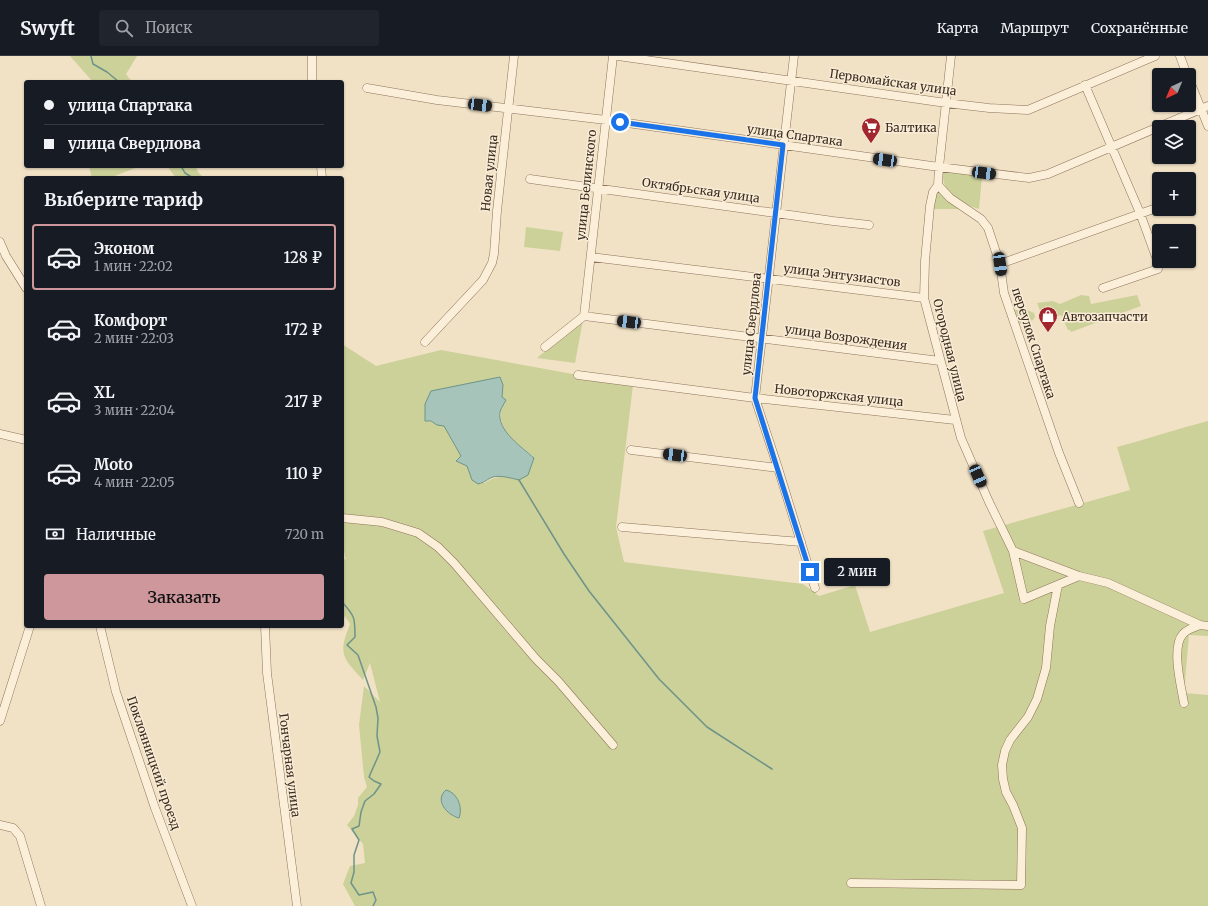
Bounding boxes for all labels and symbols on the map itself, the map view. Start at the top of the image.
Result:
street label: Первомайская улица [829,66,958,98]
north arrow [1152,68,1196,112]
car [467,98,493,112]
route start [611,113,629,131]
supermarket icon: Балтика [860,116,882,144]
place label: Балтика [885,120,937,135]
street label: улица Спартака [746,121,844,149]
street label: улица Белинского [573,129,599,241]
street label: Новая улица [478,133,501,212]
car [872,152,898,168]
car [971,166,997,180]
street label: Октябрьская улица [641,174,761,206]
car [992,251,1008,277]
street label: улица Энтузиастов [783,260,901,290]
street label: улица Свердлова [738,271,764,376]
street label: переулок Спартака [1009,285,1059,401]
street label: Огородная улица [930,297,970,403]
shop icon: Автозапчасти [1037,305,1059,333]
place label: Автозапчасти [1061,309,1148,324]
car [616,315,642,329]
street label: улица Возрождения [784,321,908,353]
street label: Новоторжская улица [774,381,905,409]
car [662,448,688,462]
car [968,463,988,489]
callout: 2 мин [824,558,890,586]
route end [801,563,819,581]
street label: Поклонницкий проезд [124,694,184,832]
street label: Гончарная улица [276,712,304,819]

